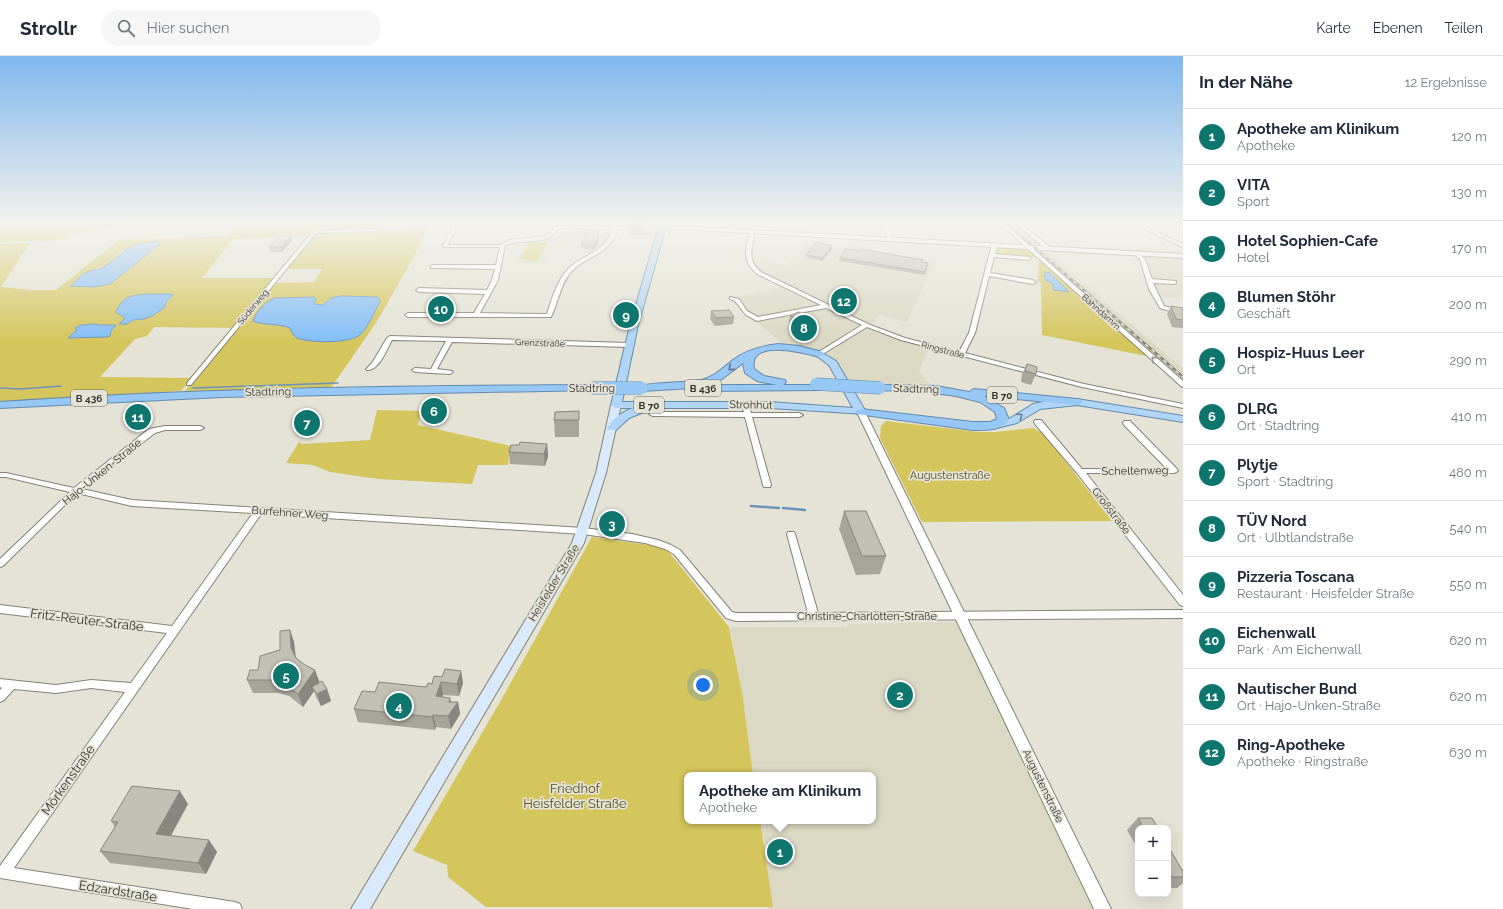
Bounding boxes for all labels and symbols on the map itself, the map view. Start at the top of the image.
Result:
pin: 12 [831,286,857,316]
street label: Süderweg [235,287,271,327]
street label: Bahndamm [1080,292,1122,332]
pin: 10 [428,294,454,324]
pin: 9 [613,300,639,330]
pin: 8 [791,313,817,343]
street label: Grenzstraße [515,337,566,349]
street label: Ringstraße [920,339,966,361]
one-way arrow [1151,356,1159,364]
one-way arrow [728,363,736,370]
road number: B 436 [685,380,721,396]
street label: Stadtring [569,382,615,395]
street label: Stadtring [893,382,939,396]
street label: Stadtring [245,385,291,399]
road number: B 70 [987,387,1017,403]
road number: B 436 [71,390,107,406]
pin: 6 [421,396,447,426]
road number: B 70 [634,397,664,413]
street label: Strohhut [729,398,773,412]
pin: 11 [125,402,151,432]
pin: 7 [294,408,320,438]
one-way arrow [1016,414,1023,421]
street label: Hajo-Unken-Straße [60,436,145,508]
street label: Scheltenweg [1101,464,1169,478]
park label: Augustenstraße [910,469,991,482]
street label: Großstraße [1089,485,1134,537]
street label: Burfehner Weg [251,504,329,522]
pin: 3 [599,509,625,539]
street label: Heisfelder Straße [526,542,582,624]
street label: Fritz-Reuter-Straße [29,606,145,634]
street label: Christine-Charlotten-Straße [797,610,937,623]
pin: 5 [273,661,299,691]
your location [693,675,713,695]
pin: 2 [887,680,913,710]
pin: 4 [386,691,412,721]
street label: Mörkenstraße [38,742,98,818]
street label: Augustenstraße [1020,747,1067,825]
park label: Friedhof Heisfelder Straße [523,781,627,811]
pin: 1 [767,837,793,867]
street label: Edzardstraße [78,877,158,905]

